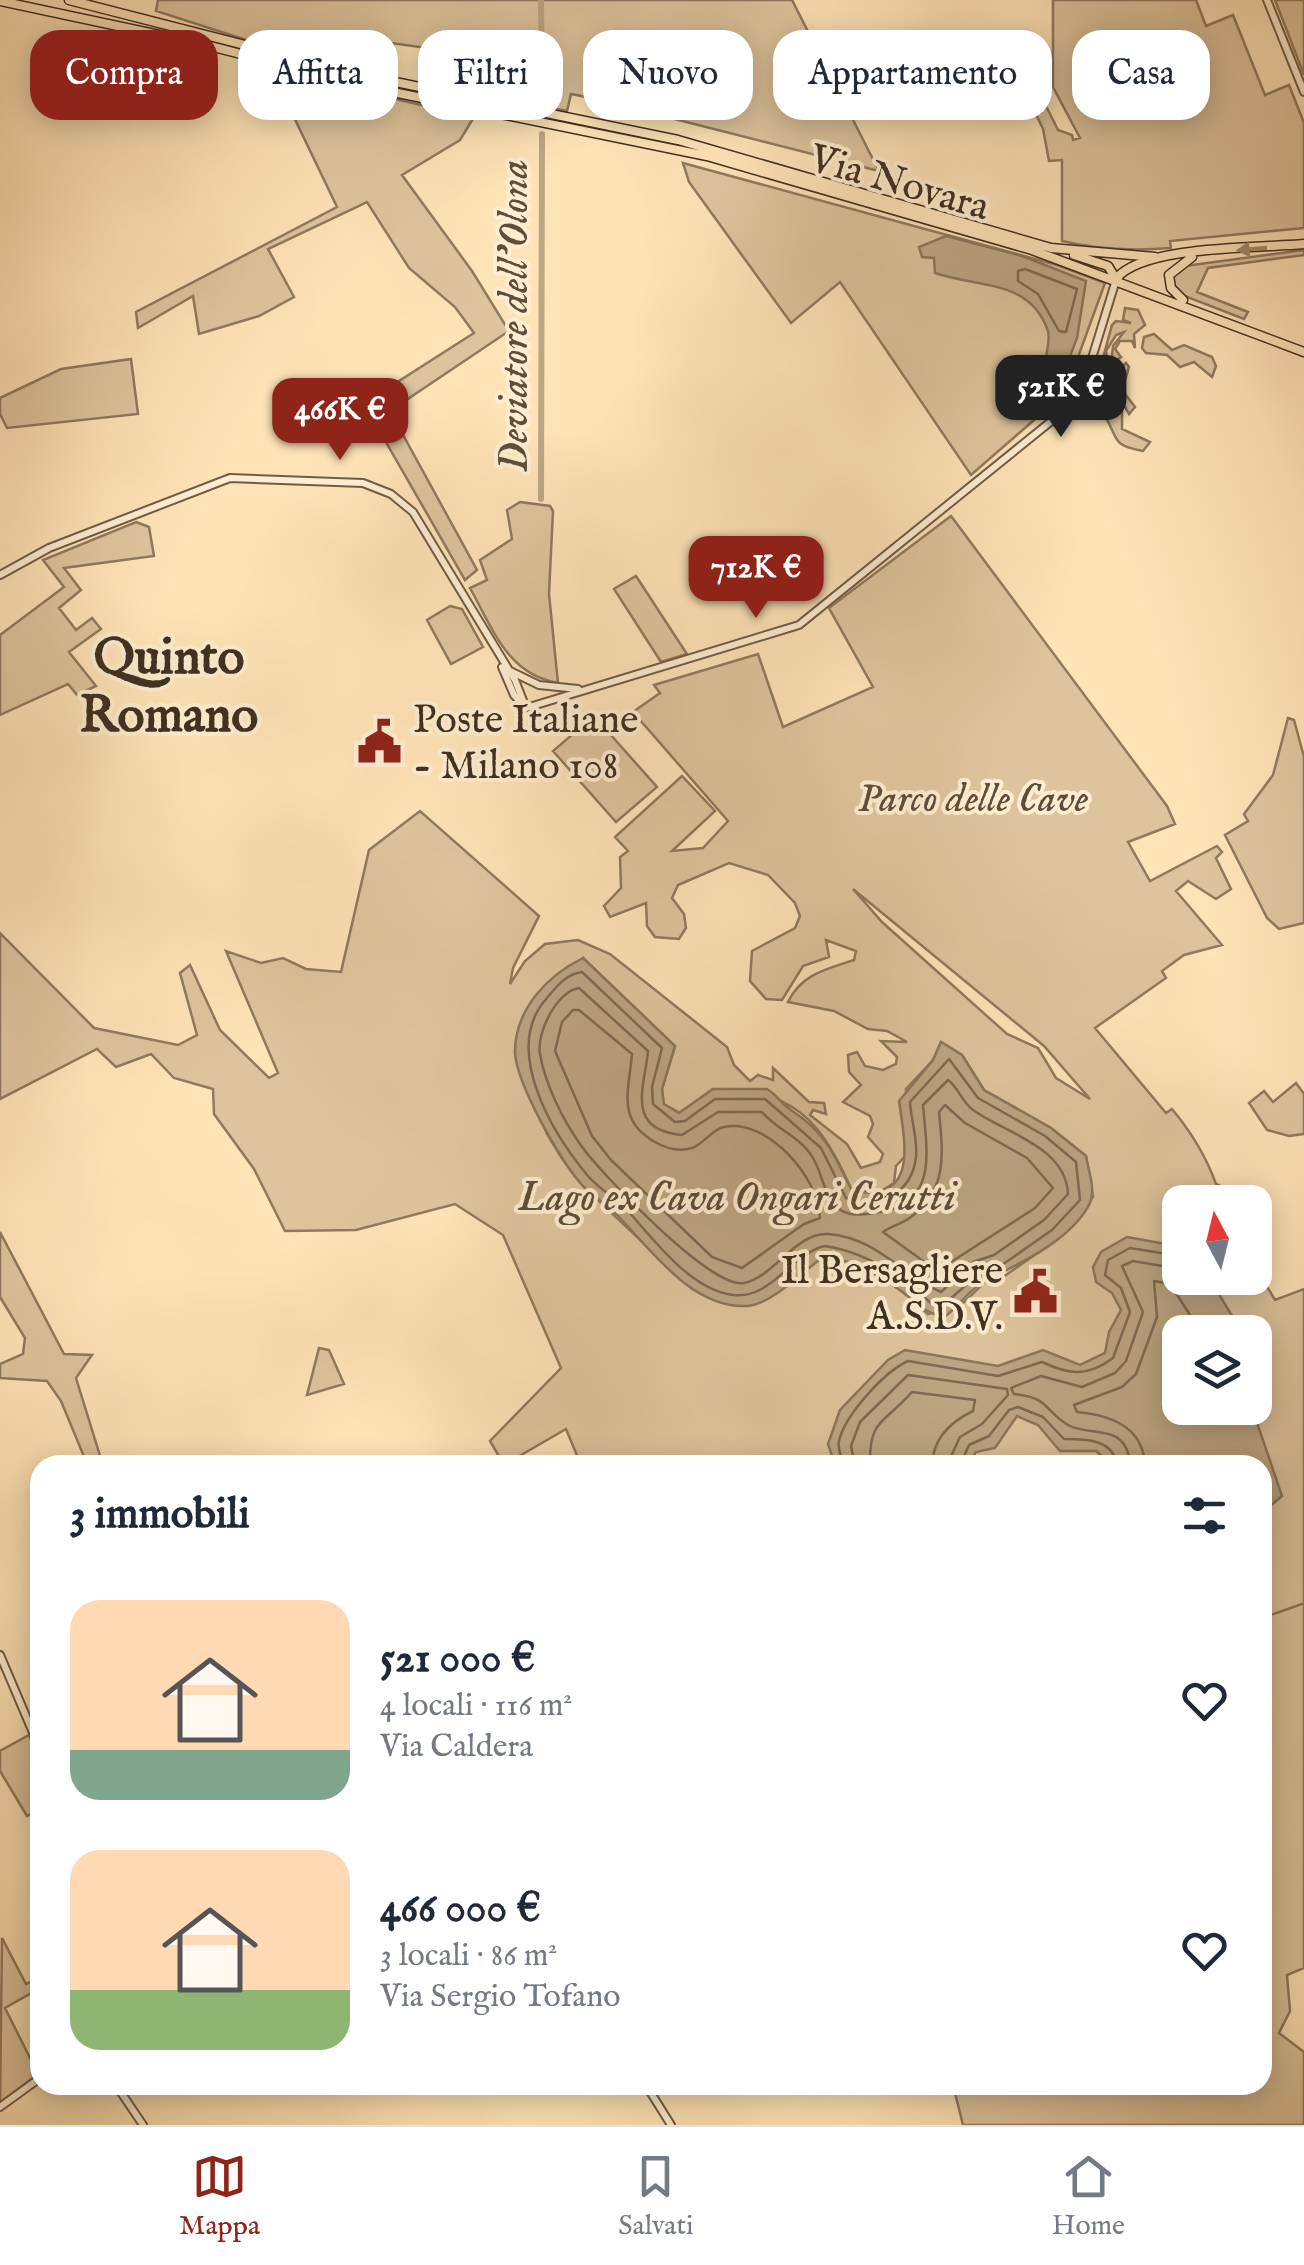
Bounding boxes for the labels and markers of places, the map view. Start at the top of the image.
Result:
pin: 521K € [980,355,1142,440]
pin: 466K € [259,378,421,463]
pin: 712K € [675,536,837,621]
place label: Poste Italiane - Milano 108 [413,696,638,793]
public building icon: Poste Italiane - Milano 108 [356,717,404,765]
place label: Il Bersagliere A.S.D.V. [781,1247,1003,1344]
public building icon: Il Bersagliere A.S.D.V. [1012,1268,1060,1316]

